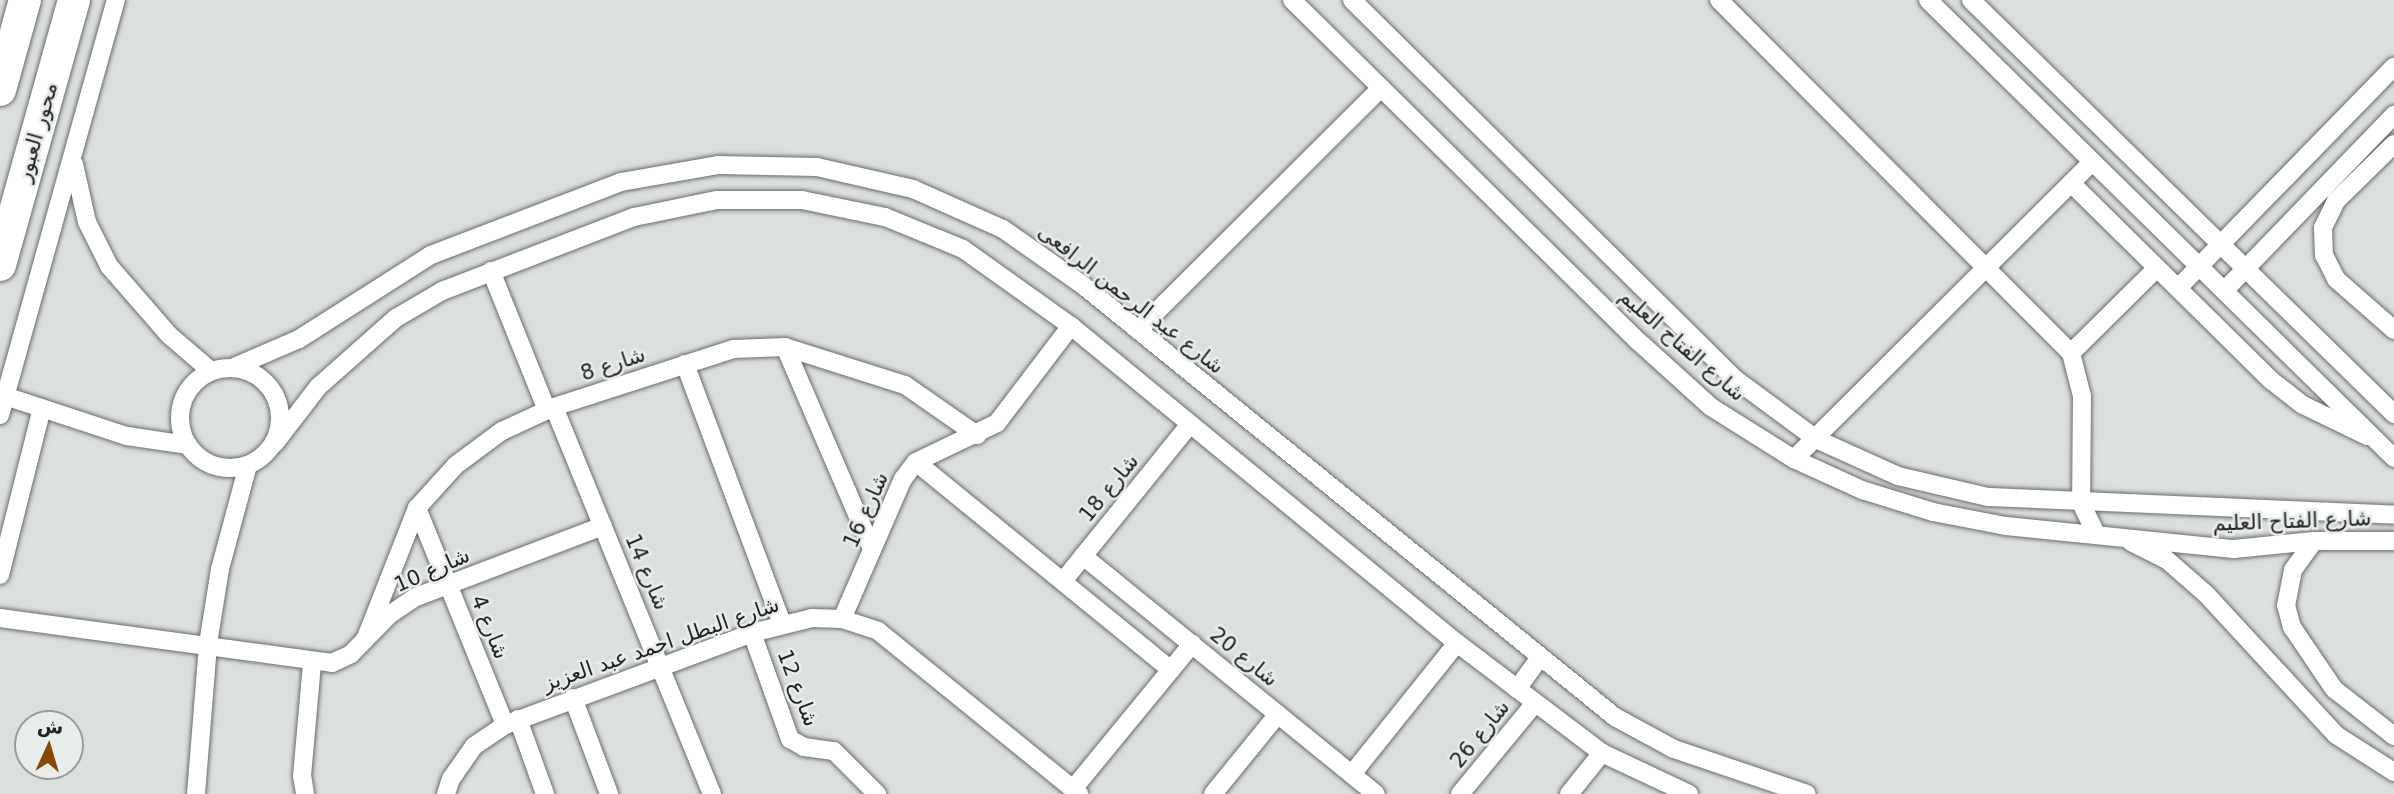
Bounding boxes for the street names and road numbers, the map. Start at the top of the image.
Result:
street label: محور العبور [11,79,63,185]
street label: شارع عبد الرحمن الرافعى [1033,219,1229,379]
street label: شارع الفتاح العليم [1614,283,1750,407]
street label: شارع 8 [577,342,649,386]
street label: شارع 18 [1074,449,1144,527]
street label: شارع 16 [838,468,894,552]
street label: شارع الفتاح العليم [2212,506,2372,536]
street label: شارع 14 [620,530,674,614]
street label: شارع 10 [390,542,474,598]
street label: شارع 4 [466,591,514,663]
street label: شارع البطل احمد عبد العزيز [540,592,782,696]
street label: شارع 20 [1205,622,1283,692]
street label: شارع 12 [772,646,824,730]
street label: شارع 26 [1445,695,1515,773]

